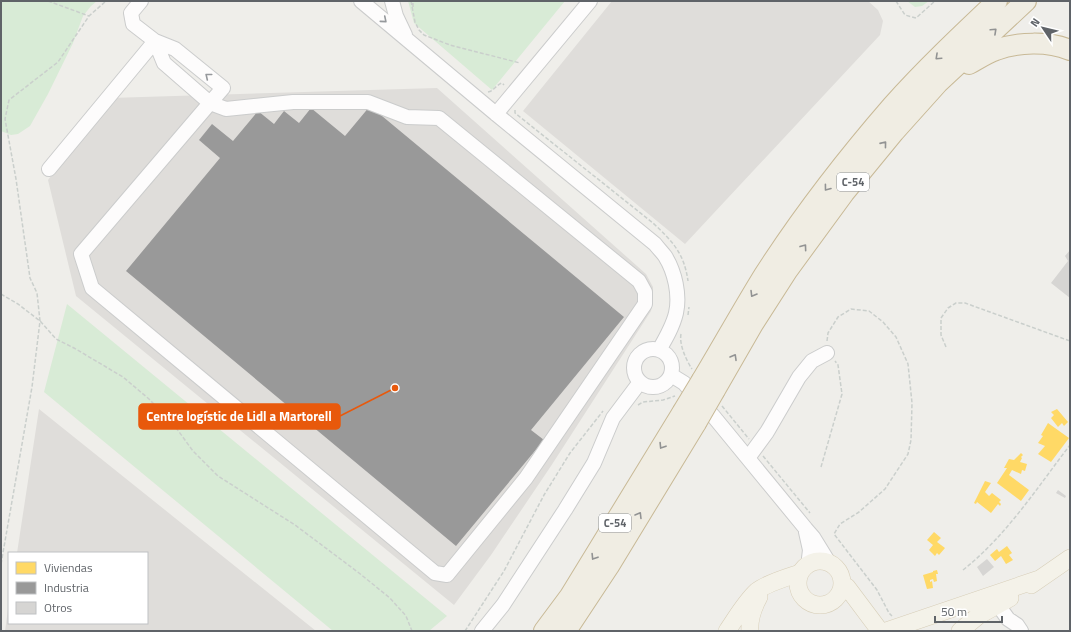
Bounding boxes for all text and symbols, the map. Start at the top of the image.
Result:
north arrow [1023,8,1063,48]
text: N [1026,15,1044,30]
one-way arrow [379,16,387,23]
one-way arrow [989,28,997,36]
one-way arrow [935,52,943,60]
one-way arrow [206,73,213,80]
one-way arrow [879,142,886,149]
road number: C-54 [837,173,869,191]
one-way arrow [825,183,832,190]
one-way arrow [799,245,806,252]
one-way arrow [750,290,758,297]
one-way arrow [730,354,737,361]
callout: Centre logístic de Lidl a Martorell [139,404,340,429]
text: Centre logístic de Lidl a Martorell [146,406,332,426]
one-way arrow [659,442,667,449]
one-way arrow [635,512,642,519]
road number: C-54 [599,514,631,532]
legend [8,552,148,624]
one-way arrow [591,553,599,560]
text: Viviendas [44,558,93,577]
text: Industria [44,578,89,597]
text: Otros [44,598,73,617]
scale bar [935,598,1002,624]
text: 50 m [941,602,967,621]

